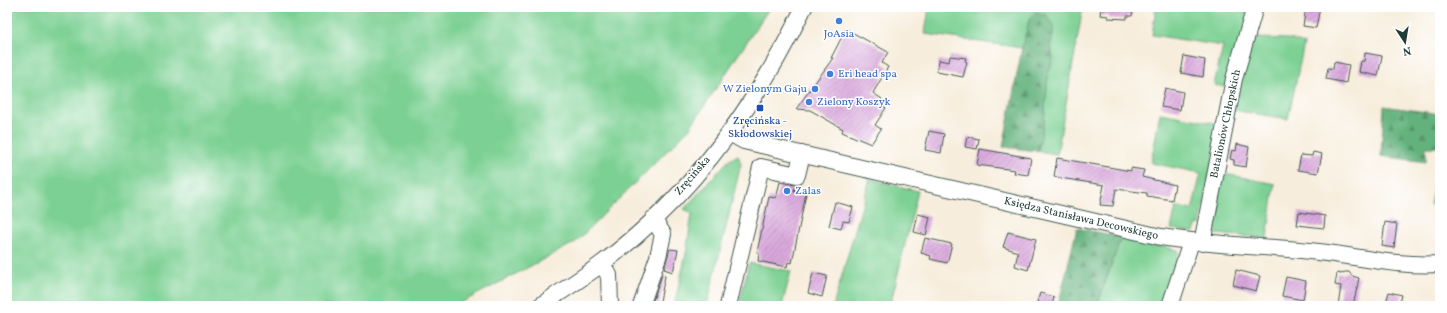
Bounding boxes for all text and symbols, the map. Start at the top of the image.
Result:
marker: JoAsia [834,16,844,26]
north arrow [1385,22,1425,62]
place label: JoAsia [824,27,855,42]
text: N [1401,42,1412,58]
place label: Eri head spa [838,67,897,82]
street label: Batalionów Chłopskich [1207,68,1245,180]
marker: Eri head spa [825,69,835,79]
place label: W Zielonym Gaju [723,82,807,97]
marker: W Zielonym Gaju [810,84,820,94]
place label: Zielony Koszyk [817,95,891,110]
marker: Zielony Koszyk [804,97,814,107]
marker: Zręcińska - Skłodowskiej [755,103,765,113]
place label: Zręcińska - Skłodowskiej [728,114,792,142]
street label: Zręcińska [672,153,715,199]
place label: Zalas [795,184,821,199]
marker: Zalas [782,186,792,196]
street label: Księdza Stanisława Decowskiego [1002,194,1160,244]

